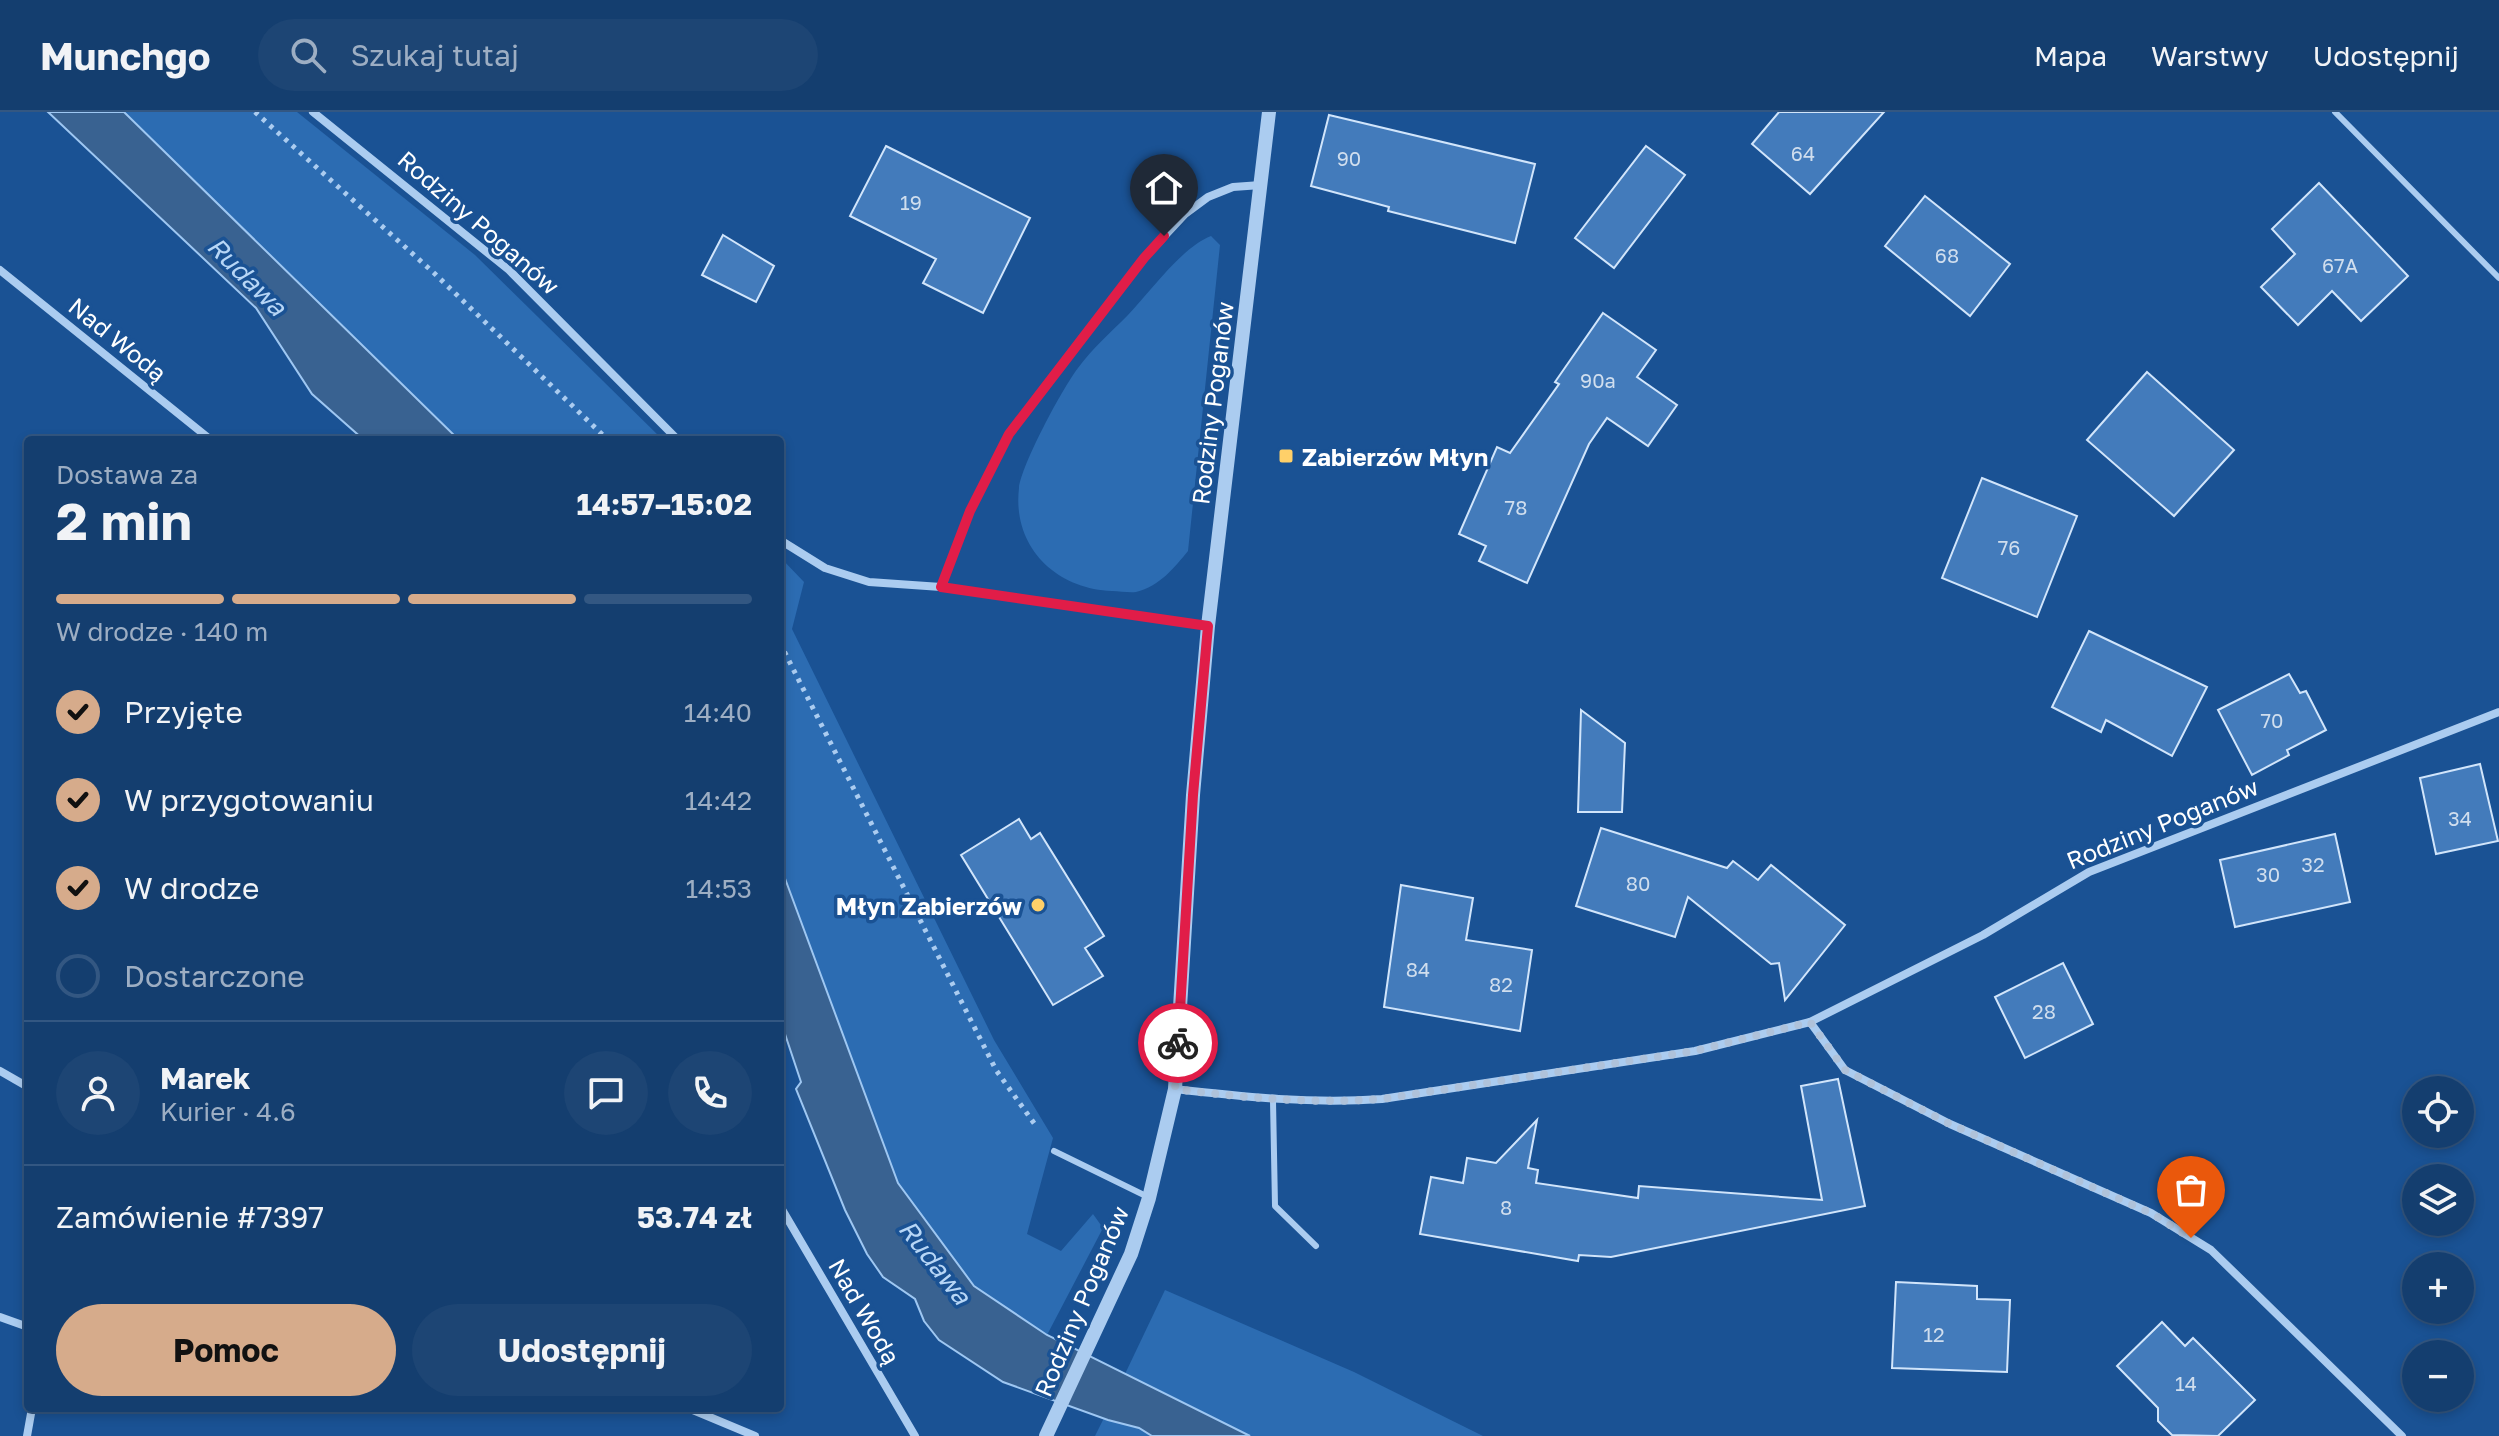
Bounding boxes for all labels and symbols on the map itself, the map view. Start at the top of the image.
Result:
house number: 64 [1791,141,1815,165]
street label: Rodziny Poganów [392,144,566,300]
house number: 90 [1337,146,1361,170]
pin [1130,154,1198,236]
house number: 19 [900,190,922,214]
water label: Rudawa [201,230,294,323]
house number: 68 [1935,243,1959,267]
house number: 67A [2322,253,2358,277]
street label: Nad Wodą [63,291,173,387]
street label: Rodziny Poganów [1185,300,1239,506]
house number: 90a [1580,368,1616,392]
place label: Zabierzów Młyn [1302,442,1488,471]
marker: Zabierzów Młyn [1277,447,1295,465]
house number: 78 [1505,495,1527,519]
house number: 76 [1998,535,2020,559]
house number: 70 [2261,708,2284,732]
street label: Rodziny Poganów [2062,771,2262,875]
house number: 34 [2448,806,2472,830]
house number: 32 [2301,852,2325,876]
house number: 30 [2256,862,2280,886]
house number: 80 [1626,871,1650,895]
place label: Młyn Zabierzów [836,891,1022,920]
marker: Młyn Zabierzów [1029,896,1047,914]
house number: 84 [1406,957,1430,981]
house number: 82 [1489,972,1513,996]
house number: 28 [2032,999,2056,1023]
courier [1138,1003,1218,1083]
pin [2157,1156,2225,1238]
house number: 8 [1500,1195,1512,1219]
street label: Rodziny Poganów [1028,1201,1134,1401]
water label: Rudawa [892,1214,978,1311]
street label: Nad Wodą [823,1253,907,1369]
house number: 12 [1923,1322,1945,1346]
house number: 14 [2175,1371,2197,1395]

